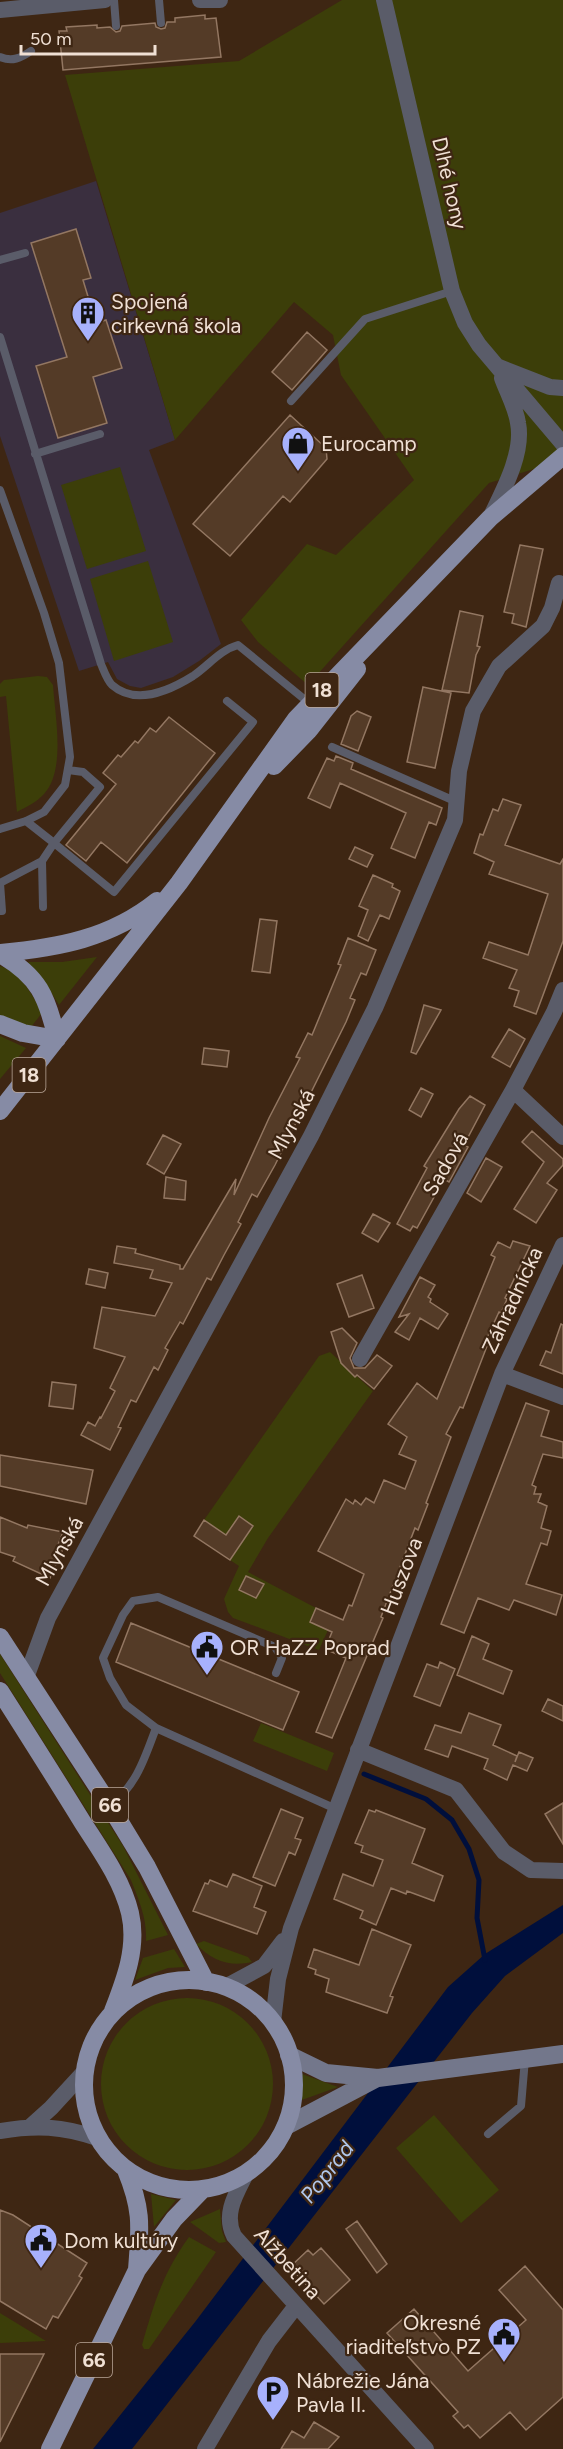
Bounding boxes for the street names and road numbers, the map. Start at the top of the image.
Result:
street label: Dlhé hony [427,134,473,232]
road number: 18 [306,673,338,707]
road number: 18 [12,1058,46,1092]
street label: Mlynská [262,1085,320,1163]
street label: Sadová [417,1128,473,1200]
street label: Záhradnícka [476,1243,548,1357]
street label: Mlynská [30,1512,88,1590]
street label: Huszova [375,1534,427,1618]
road number: 66 [92,1788,128,1822]
street label: Alžbetina [249,2222,327,2304]
road number: 66 [76,2343,112,2377]

